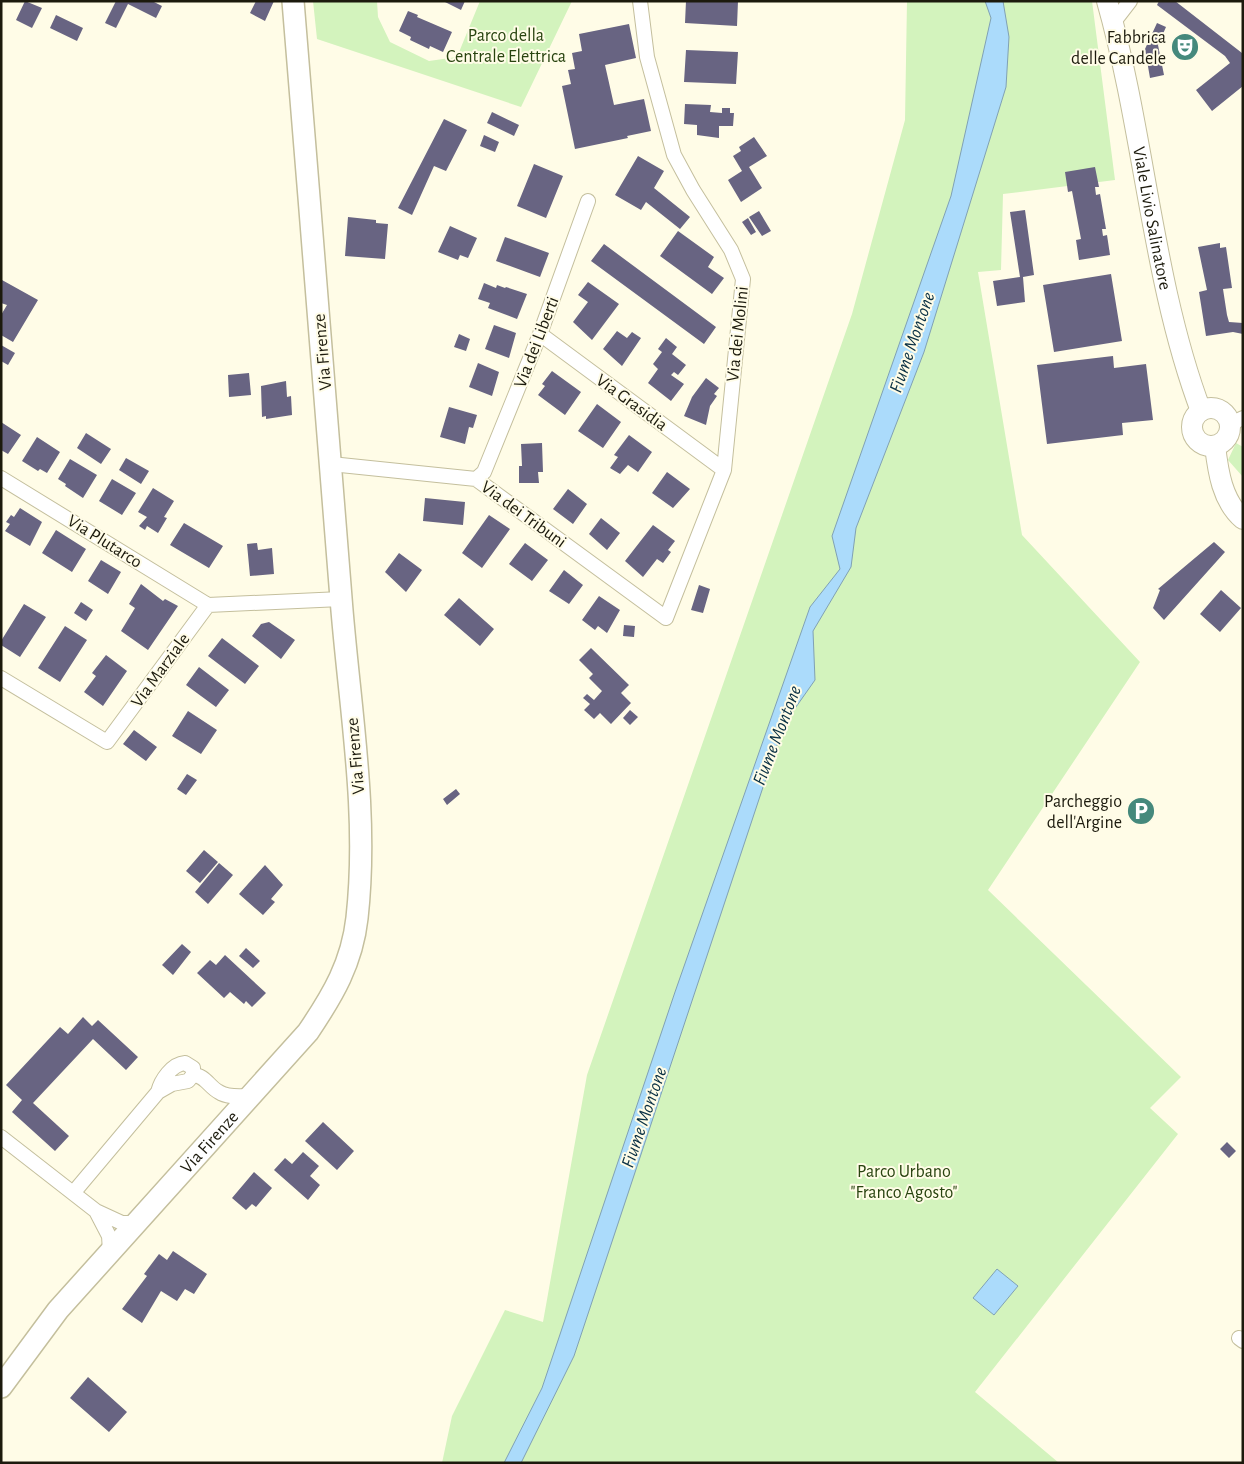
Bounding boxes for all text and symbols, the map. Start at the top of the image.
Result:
park label: Parco della Centrale Elettrica [446,27,566,66]
place label: Fabbrica delle Candele [1071,29,1166,68]
theatre icon: Fabbrica delle Candele [1170,32,1200,62]
street label: Viale Livio Salinatore [1129,145,1174,292]
street label: Via dei Molini [724,285,752,383]
water label: Fiume Montone [886,290,939,395]
street label: Via dei Liberti [511,294,563,390]
street label: Via Firenze [311,313,335,391]
street label: Via Grasidia [592,371,670,435]
street label: Via dei Tribuni [477,478,569,552]
street label: Via Plutarco [64,512,145,572]
street label: Via Marziale [128,630,194,711]
water label: Fiume Montone [750,683,805,788]
street label: Via Firenze [344,717,368,795]
place label: Parcheggio dell'Argine [1044,793,1122,832]
parking icon: Parcheggio dell'Argine [1126,796,1156,826]
water label: Fiume Montone [618,1065,671,1170]
street label: Via Firenze [178,1108,242,1177]
park label: Parco Urbano "Franco Agosto" [850,1163,958,1202]

